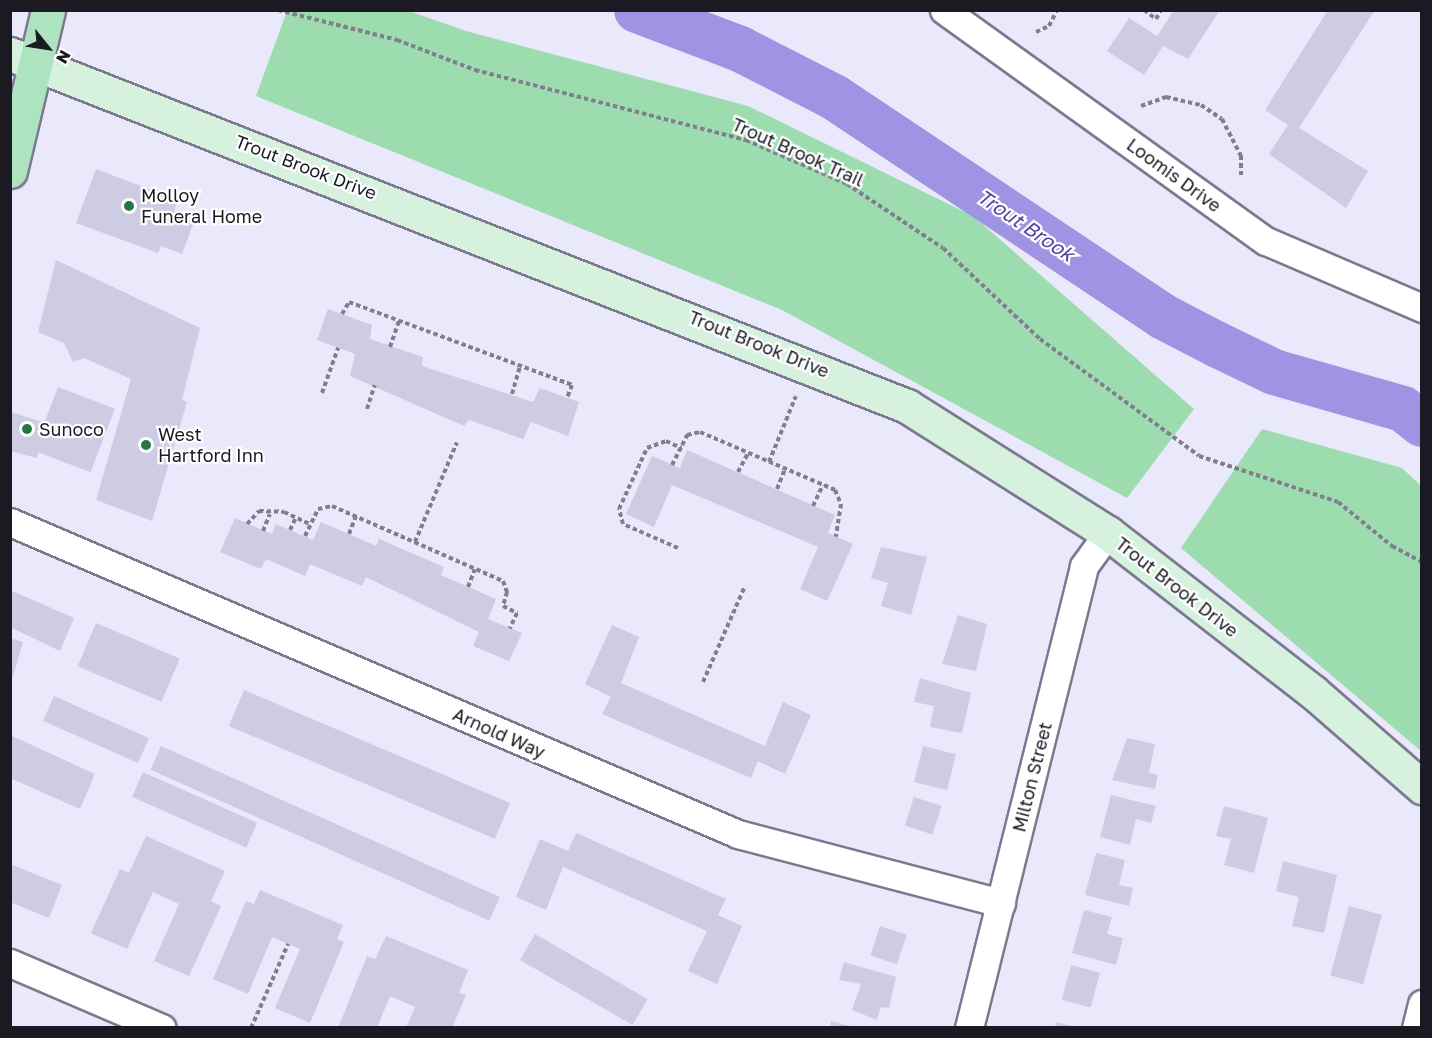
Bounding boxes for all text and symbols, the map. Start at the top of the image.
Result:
north arrow [18,18,78,78]
text: N [52,47,75,67]
street label: Trout Brook Trail [729,113,867,191]
street label: Trout Brook Drive [232,130,380,204]
street label: Loomis Drive [1123,134,1225,216]
water label: Trout Brook [973,184,1079,266]
place label: Molloy Funeral Home [141,185,262,228]
marker: Molloy Funeral Home [122,199,136,213]
street label: Trout Brook Drive [686,306,832,382]
place label: Sunoco [39,418,104,440]
marker: Sunoco [20,422,34,436]
place label: West Hartford Inn [158,424,264,466]
marker: West Hartford Inn [139,438,153,452]
street label: Trout Brook Drive [1111,532,1243,642]
street label: Arnold Way [450,703,548,763]
street label: Milton Street [1008,720,1056,834]

